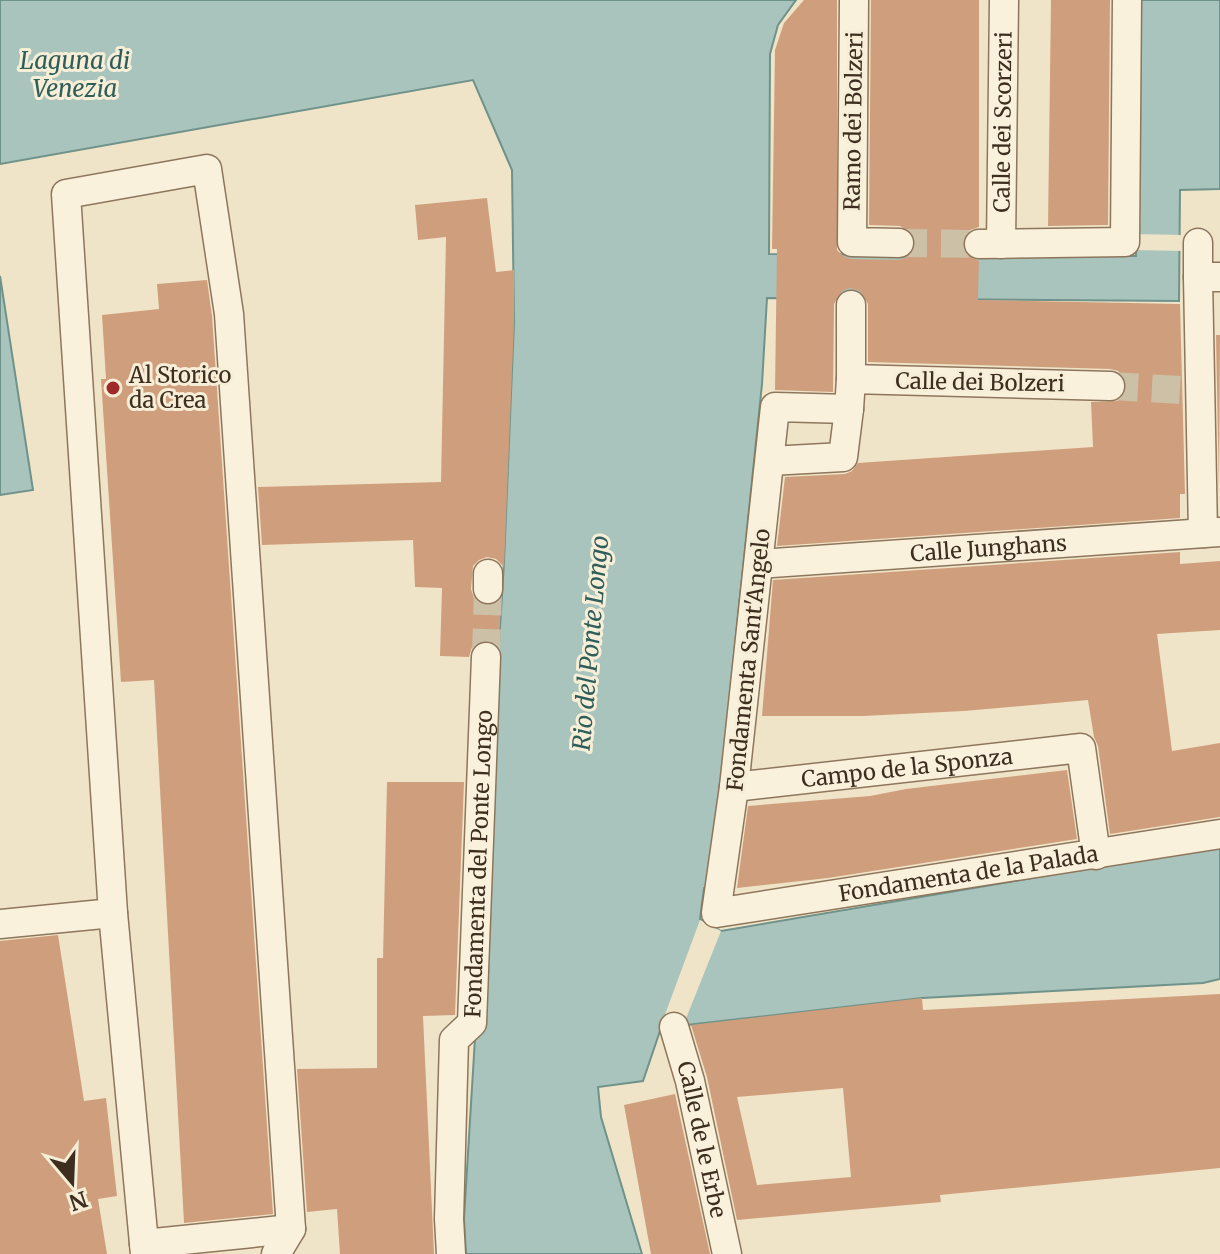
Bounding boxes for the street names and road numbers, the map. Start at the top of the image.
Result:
street label: Ramo dei Bolzeri [837,31,869,211]
street label: Calle dei Scorzeri [987,31,1018,213]
street label: Calle dei Bolzeri [895,367,1065,397]
street label: Fondamenta Sant'Angelo [720,527,776,793]
street label: Calle Junghans [909,529,1068,567]
street label: Fondamenta del Ponte Longo [458,709,498,1019]
street label: Campo de la Sponza [800,742,1014,793]
street label: Fondamenta de la Palada [836,839,1100,908]
street label: Calle de le Erbe [671,1058,733,1220]

